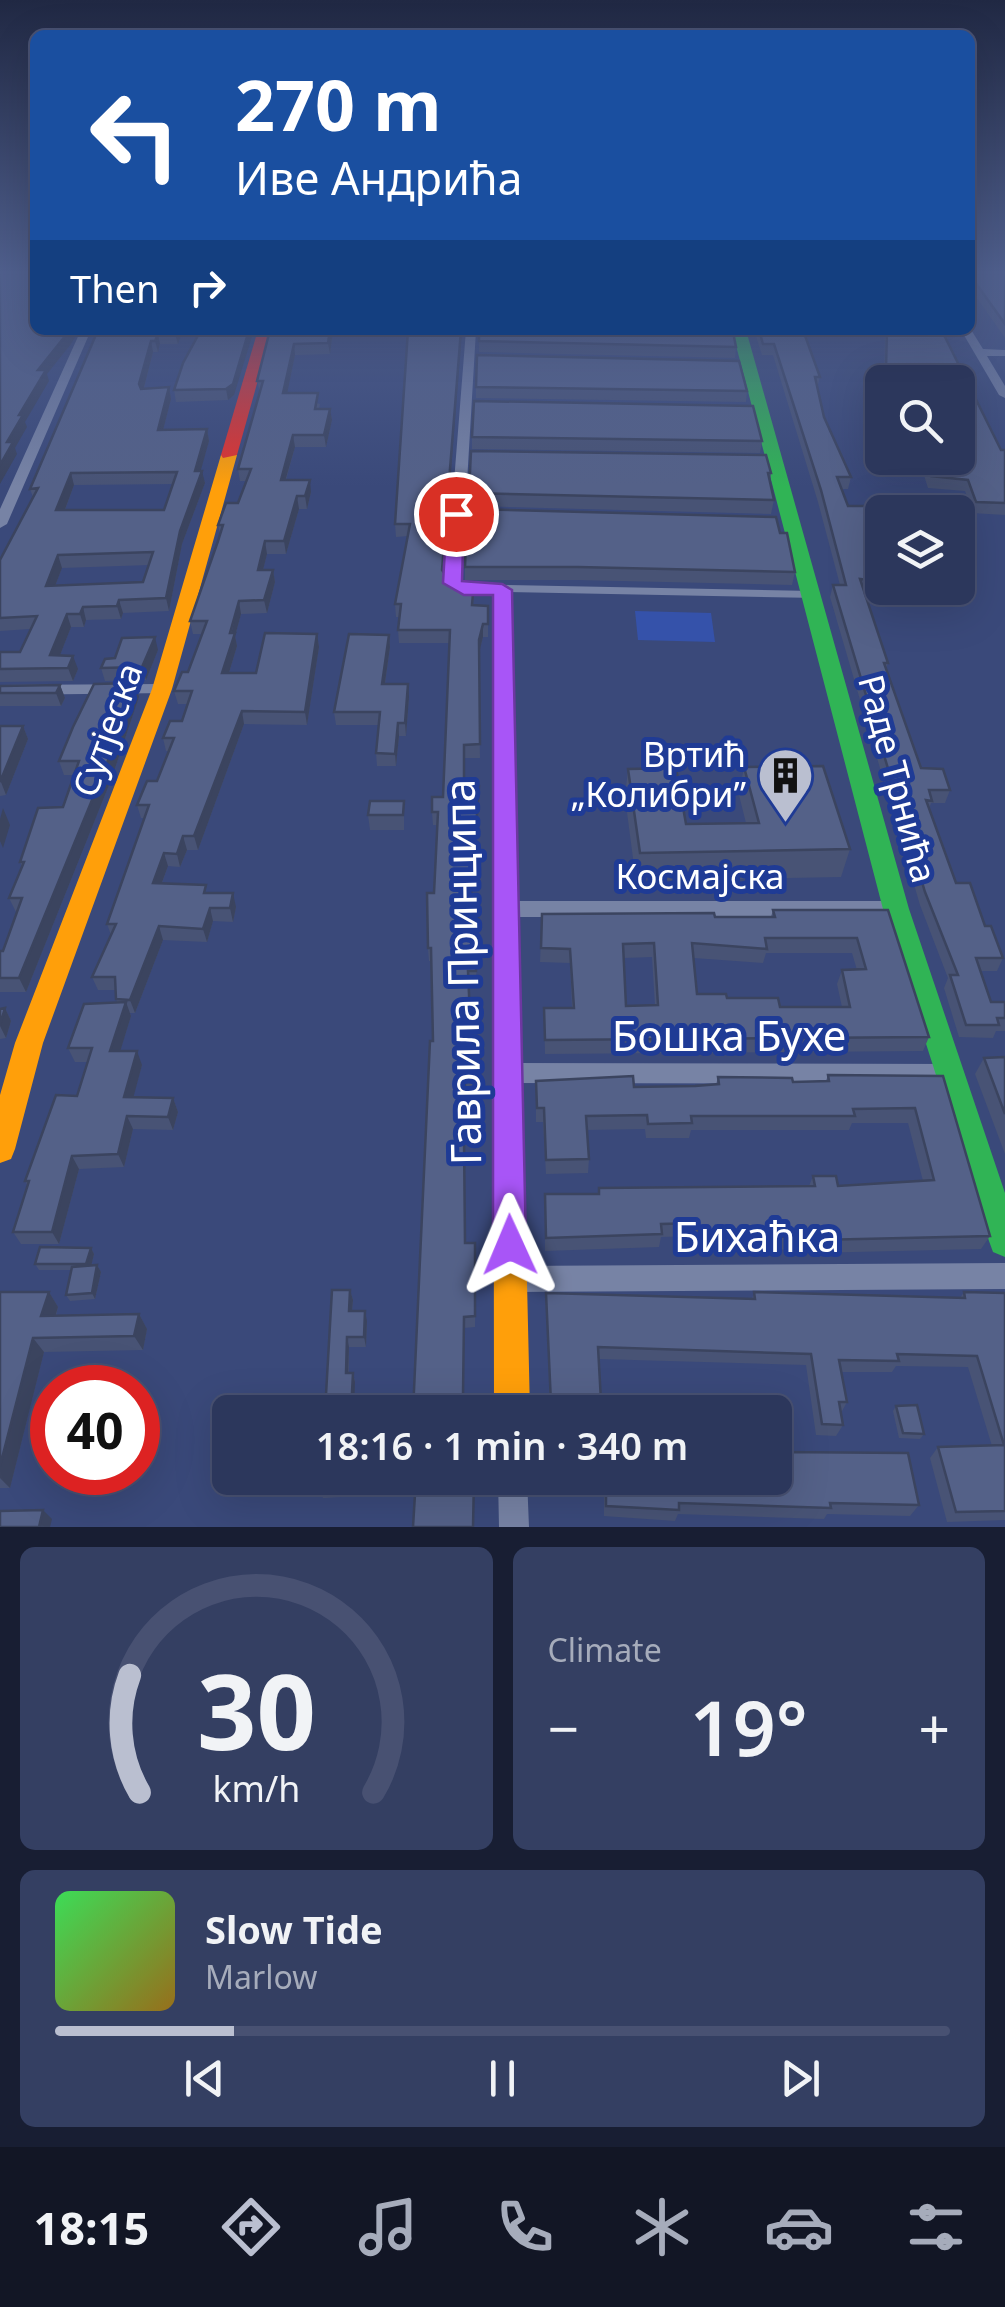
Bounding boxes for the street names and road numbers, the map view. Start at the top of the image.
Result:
street label: Сутјеска [61,656,153,803]
street label: Раде Трнића [848,669,949,888]
street label: Гаврила Принципа [430,779,493,1166]
street label: Космајска [615,852,785,899]
street label: Бошка Бухе [612,1006,846,1063]
street label: Бихаћка [674,1207,840,1264]

